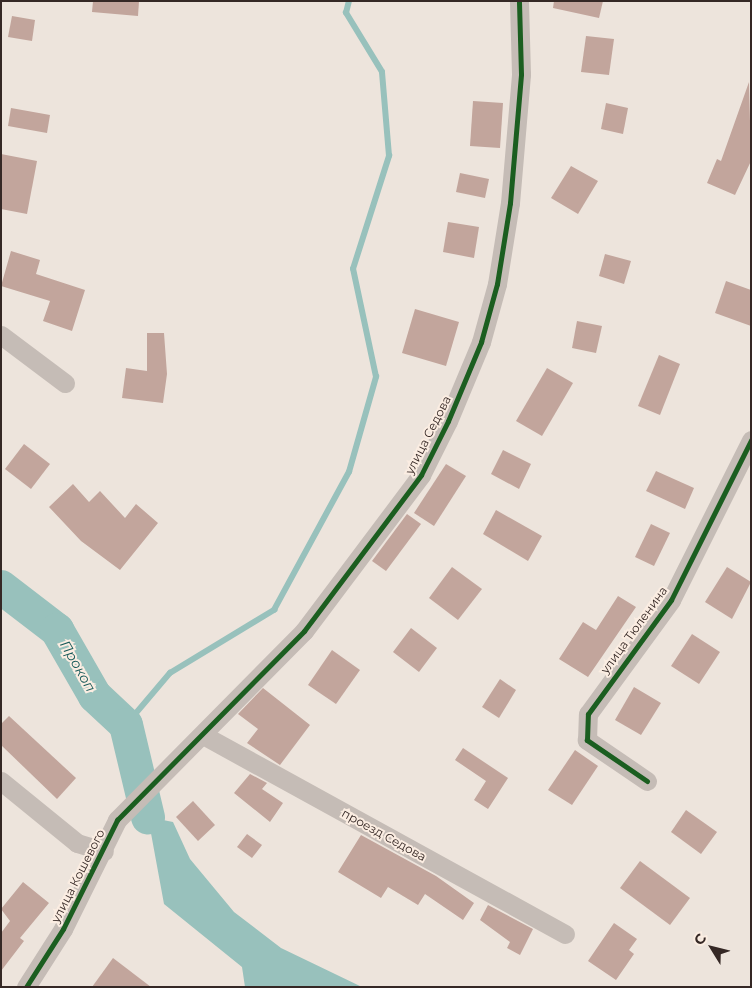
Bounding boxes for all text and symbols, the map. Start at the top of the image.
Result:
street label: улица Седова [402,393,454,477]
street label: улица Тюленина [598,584,670,676]
water label: Прокоп [57,637,99,695]
street label: проезд Седова [339,806,429,864]
street label: улица Кошевого [48,827,108,925]
north arrow [687,923,737,973]
text: С [690,930,710,949]

